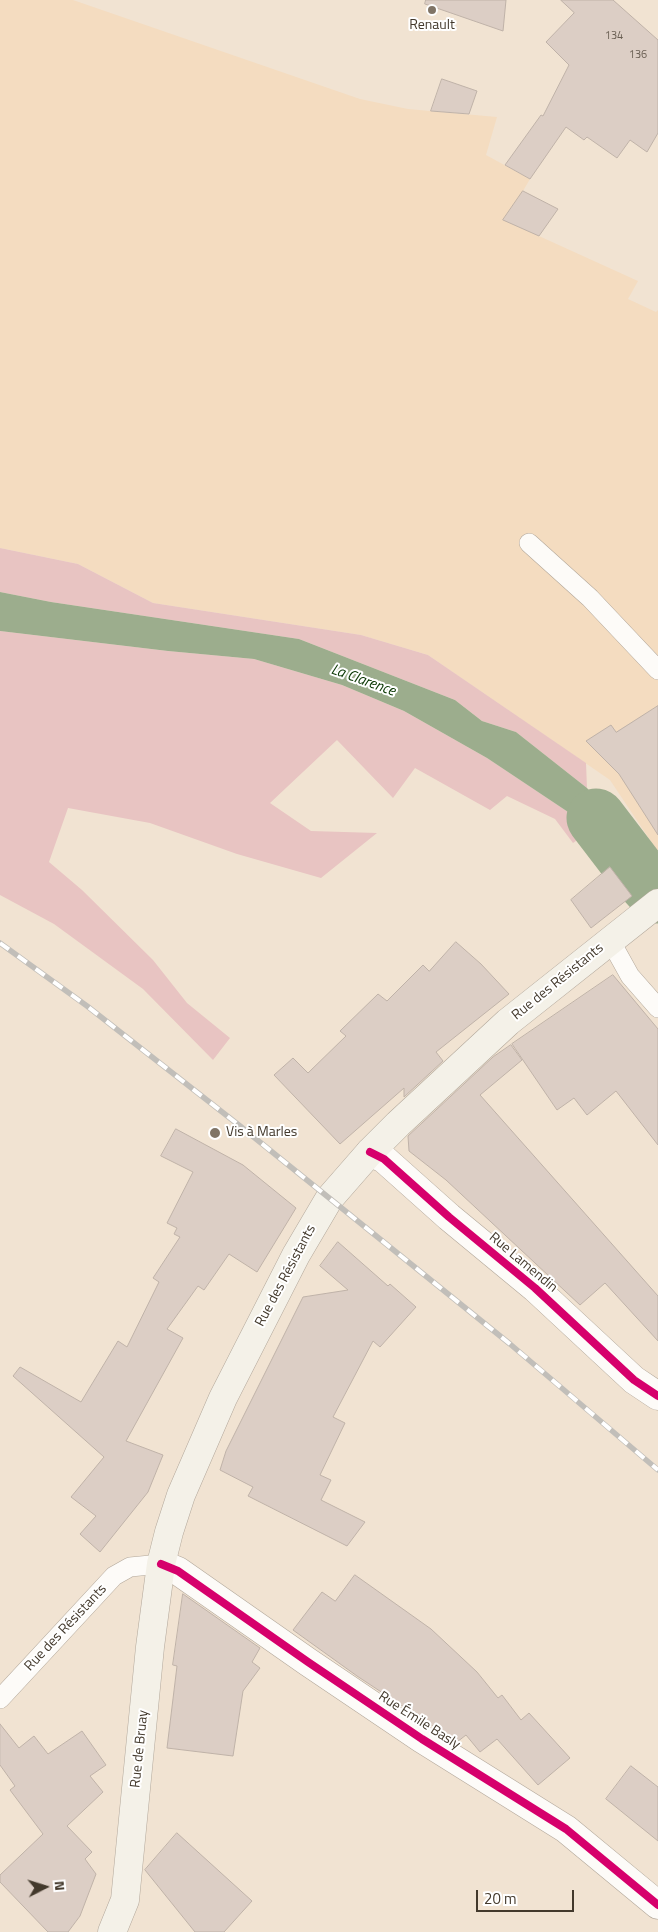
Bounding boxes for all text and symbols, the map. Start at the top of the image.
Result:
marker: Renault [426,4,438,16]
place label: Renault [409,18,455,34]
house number: 134 [605,29,623,43]
house number: 136 [629,48,647,62]
water label: La Clarence [328,661,398,701]
street label: Rue des Résistants [509,940,607,1024]
place label: Vis à Marles [226,1125,297,1141]
marker: Vis à Marles [208,1126,222,1140]
street label: Rue des Résistants [252,1222,320,1330]
street label: Rue Lamendin [485,1230,561,1296]
street label: Rue des Résistants [21,1581,111,1675]
street label: Rue Émile Basly [375,1688,463,1754]
street label: Rue de Bruay [128,1709,152,1789]
north arrow [20,1862,70,1912]
text: N [50,1880,71,1891]
scale bar [478,1880,576,1912]
text: 20 m [484,1887,517,1910]

